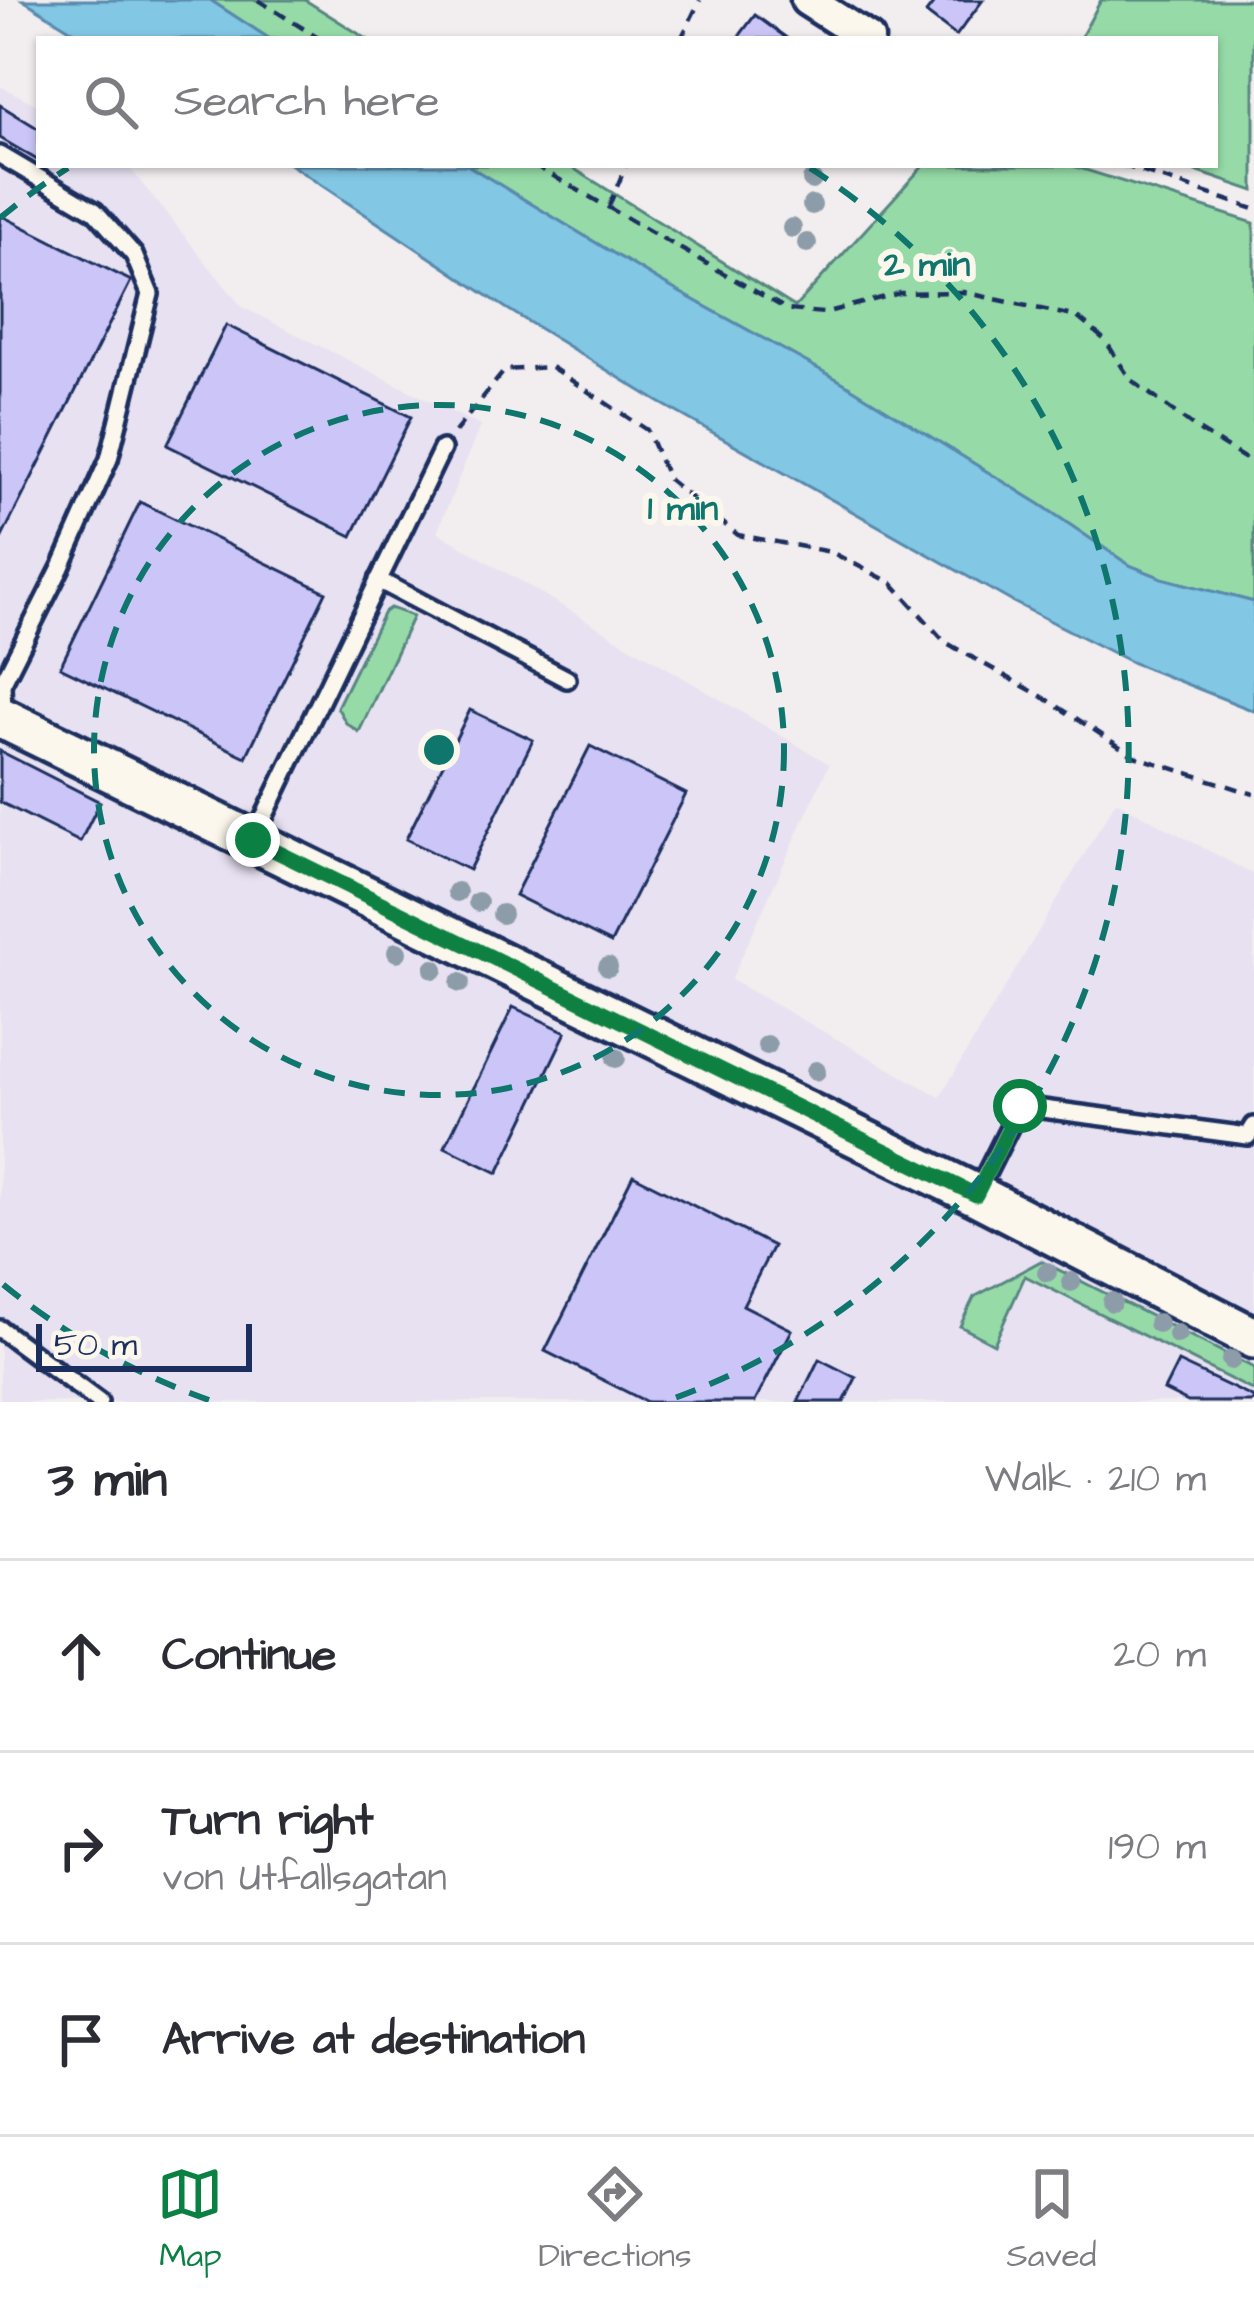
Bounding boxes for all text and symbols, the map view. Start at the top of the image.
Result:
search box [36,36,1218,168]
icon: search [78,69,144,135]
text: Search here [174,71,440,133]
text: 2 min [883,239,970,290]
text: 1 min [648,483,718,534]
centre of rings [418,729,460,771]
route end [226,813,280,867]
route start [993,1079,1047,1133]
scale bar [36,1318,252,1371]
text: 50 m [54,1322,137,1368]
text: 3 min [48,1445,167,1516]
text: Walk · 210 m [985,1453,1206,1507]
icon: ahead [48,1623,114,1689]
text: Continue [162,1625,336,1687]
text: 20 m [1113,1629,1206,1683]
text: Turn right [162,1790,374,1852]
icon: right [48,1815,114,1881]
text: 190 m [1108,1821,1206,1875]
text: von Utfallsgatan [162,1852,447,1906]
icon: arrive [48,2007,114,2073]
text: Arrive at destination [162,2009,585,2071]
tab: Map [157,2161,223,2279]
tab: Directions [538,2161,692,2279]
tab: Saved [1007,2161,1097,2279]

